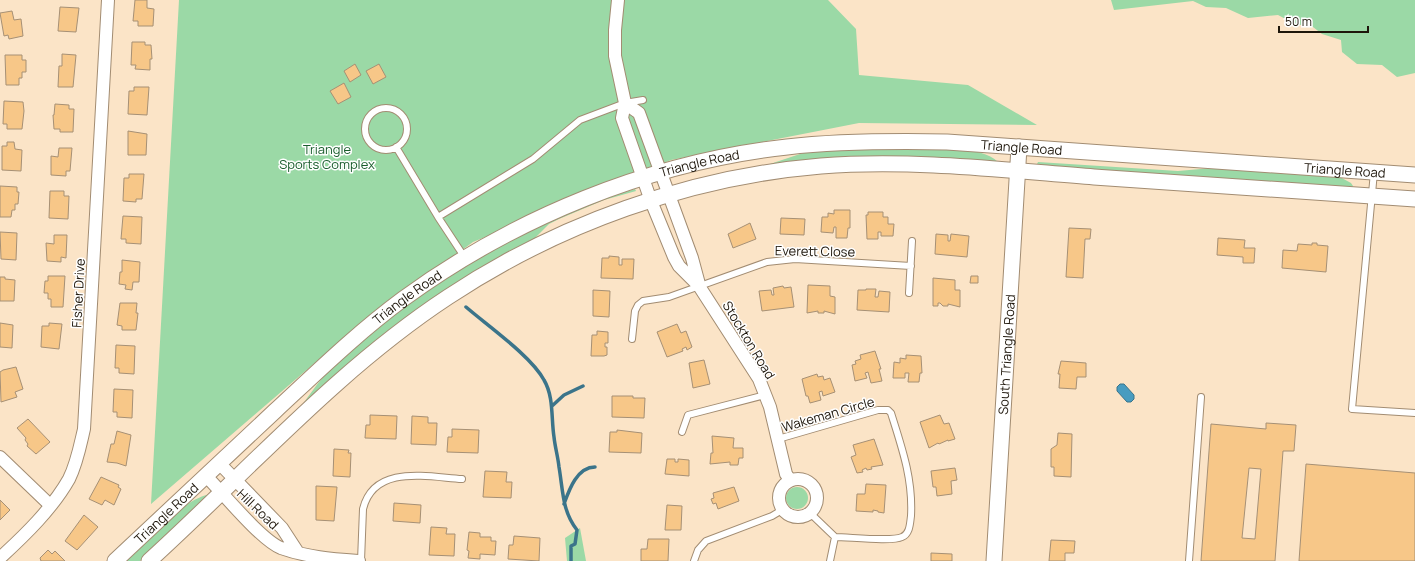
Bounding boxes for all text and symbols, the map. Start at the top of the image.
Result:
scale bar [1279,8,1368,34]
text: 50 m [1285,13,1312,30]
street label: Triangle Road [980,135,1063,159]
park label: Triangle Sports Complex [279,140,375,173]
street label: Triangle Road [657,145,741,181]
street label: Triangle Road [1303,158,1386,182]
street label: Everett Close [775,241,856,261]
street label: Fisher Drive [67,257,89,328]
street label: Triangle Road [369,266,445,328]
street label: South Triangle Road [994,294,1019,415]
street label: Stockton Road [719,298,779,382]
street label: Wakeman Circle [780,392,877,436]
street label: Triangle Road [130,479,202,548]
street label: Hill Road [233,485,283,533]

